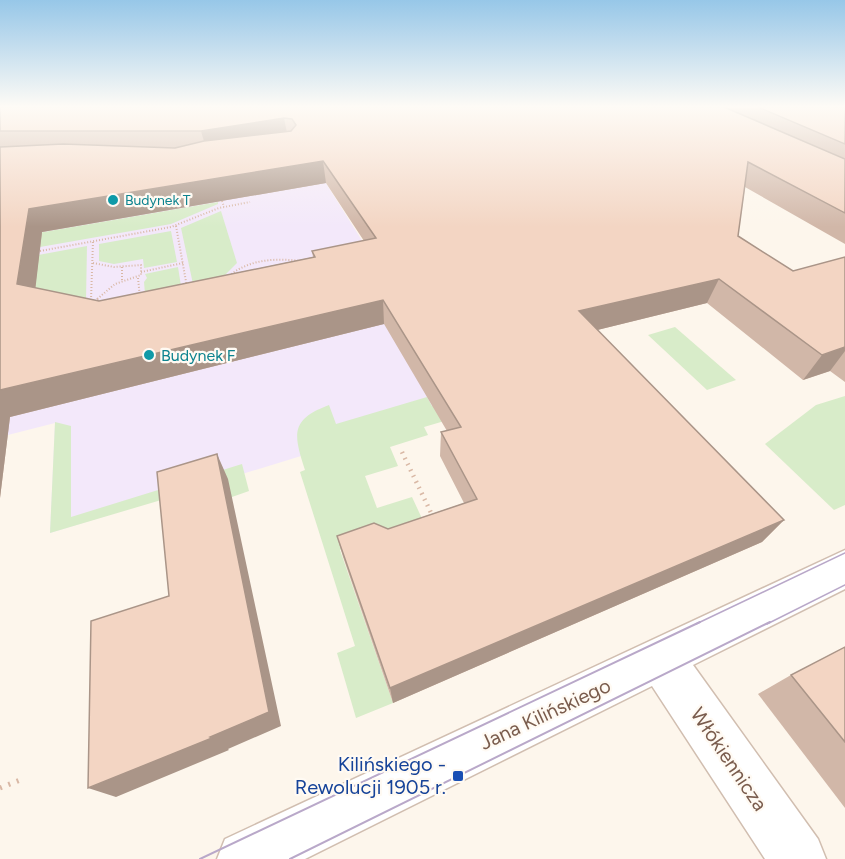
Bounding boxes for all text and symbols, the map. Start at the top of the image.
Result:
place label: Budynek T [125,192,191,209]
marker: Budynek T [106,193,120,207]
place label: Budynek F [161,346,236,365]
marker: Budynek F [142,348,156,362]
street label: Jana Kilińskiego [476,673,614,755]
street label: Włókiennicza [686,703,772,815]
place label: Kilińskiego - Rewolucji 1905 r. [295,752,446,799]
marker: Kilińskiego - Rewolucji 1905 r. [451,769,465,783]

